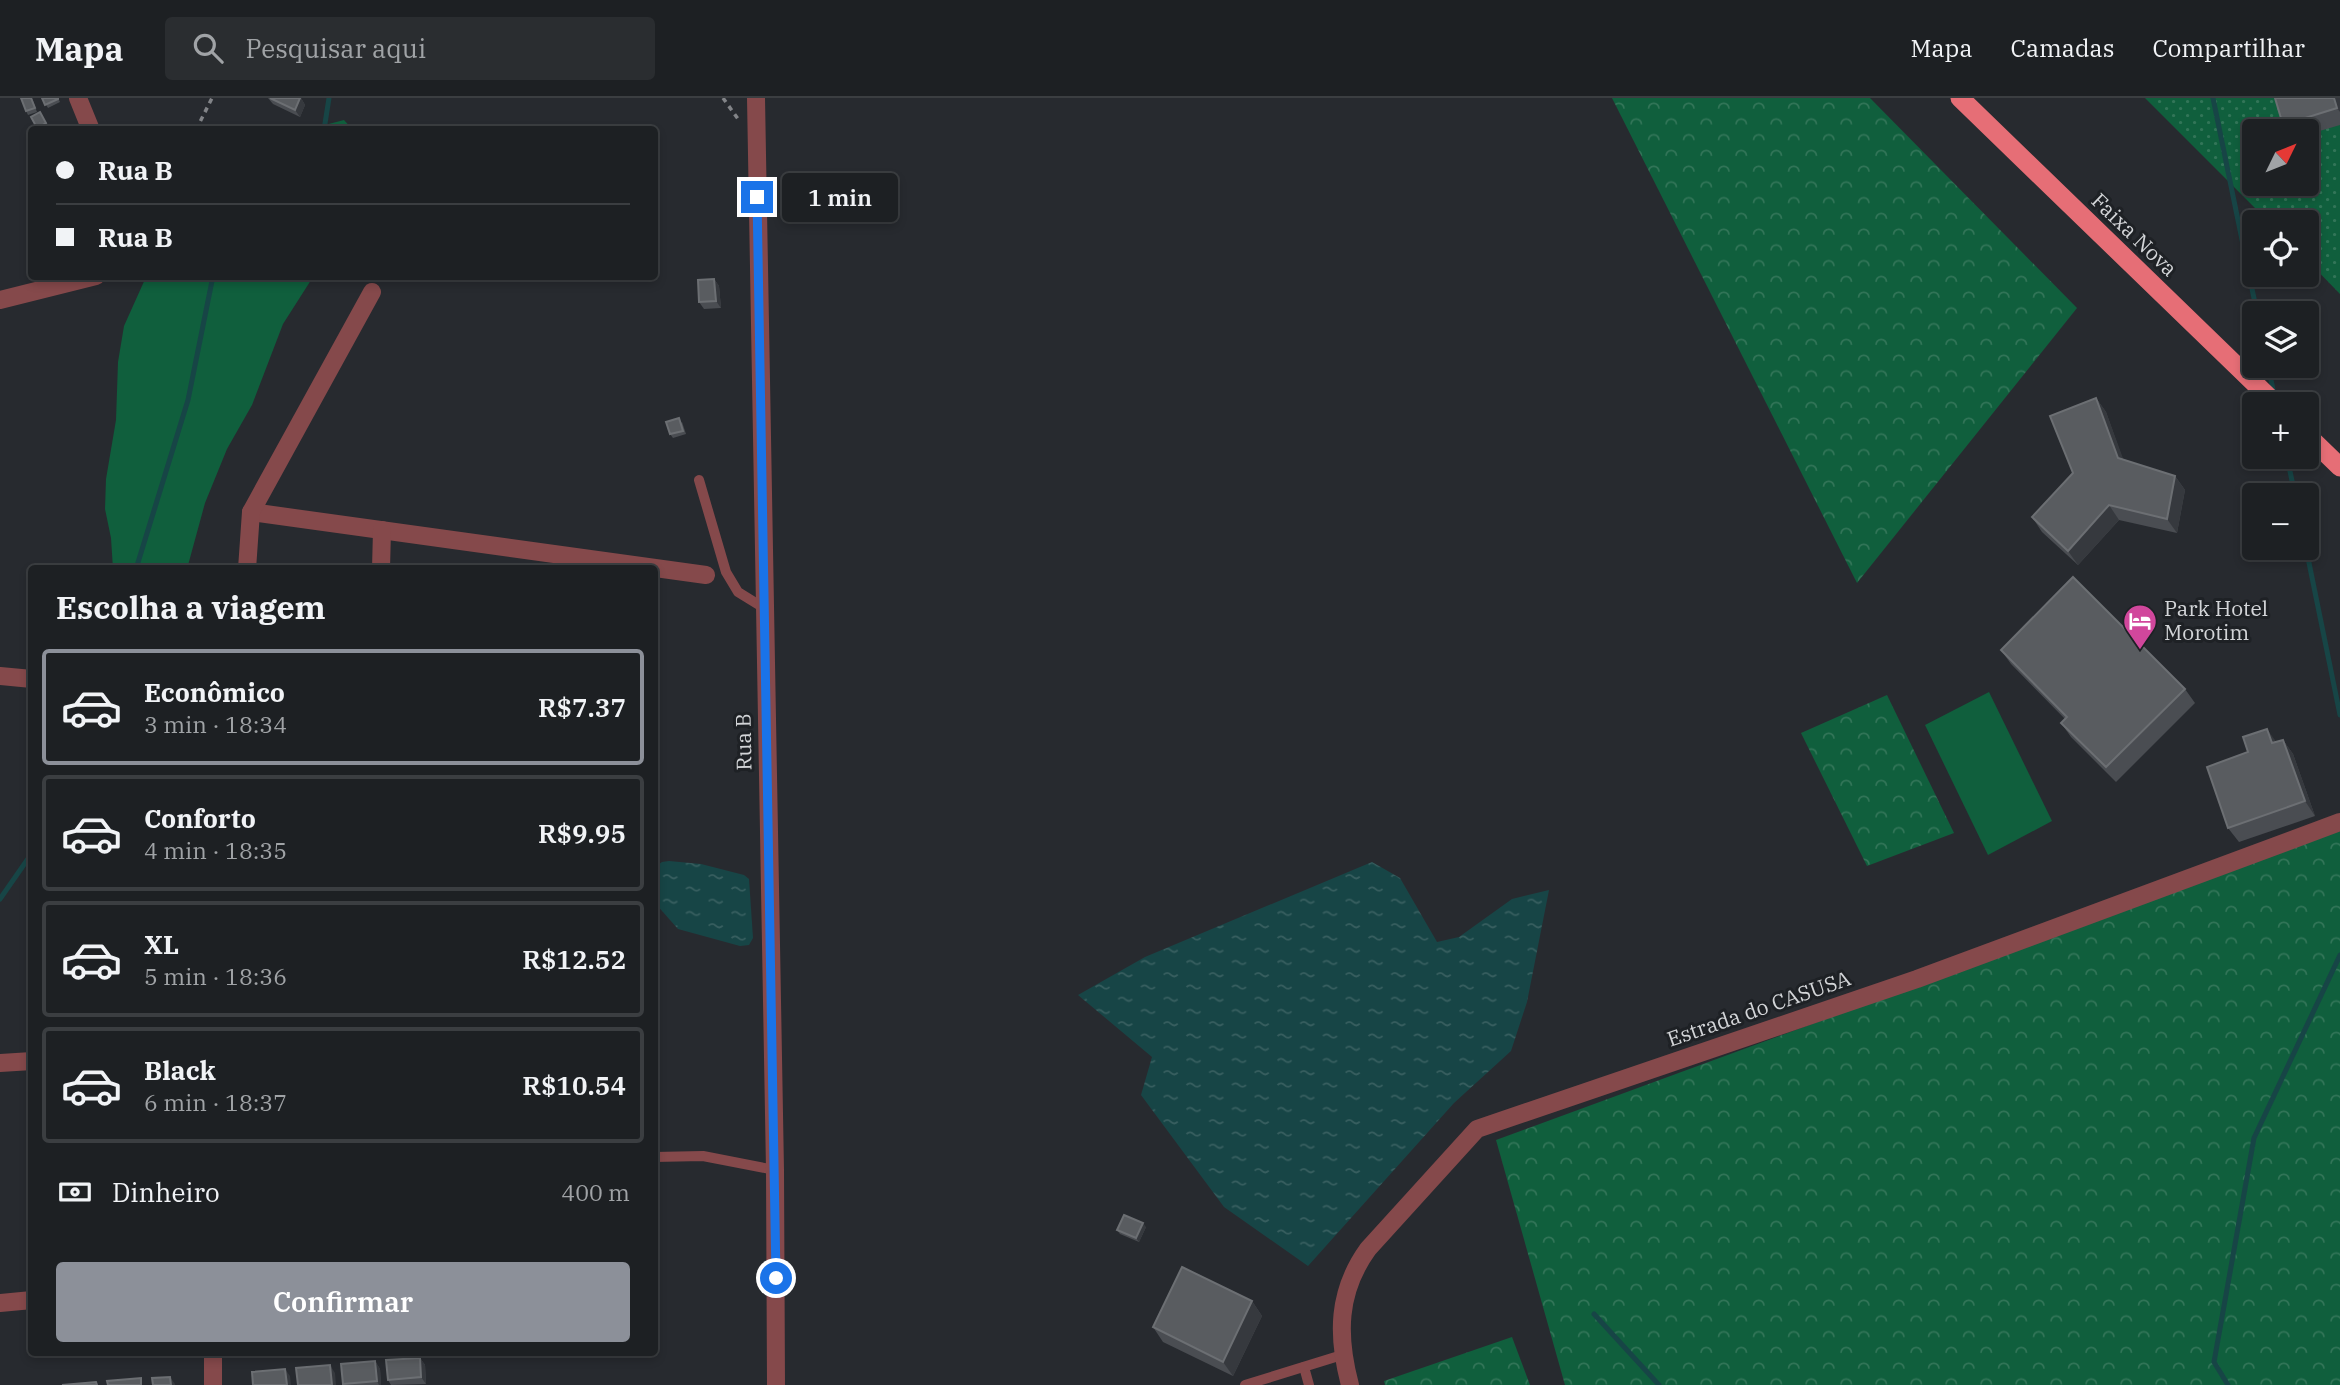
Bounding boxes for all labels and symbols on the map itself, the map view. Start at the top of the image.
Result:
north arrow [2242,119,2319,196]
callout: 1 min [782,172,897,222]
route end [741,181,773,213]
street label: Faixa Nova [2086,186,2184,282]
place label: Park Hotel Morotim [2164,594,2268,646]
hotel icon: Park Hotel Morotim [2121,602,2159,651]
street label: Rua B [729,713,757,771]
street label: Estrada do CASUSA [1663,963,1855,1053]
route start [760,1262,792,1294]

